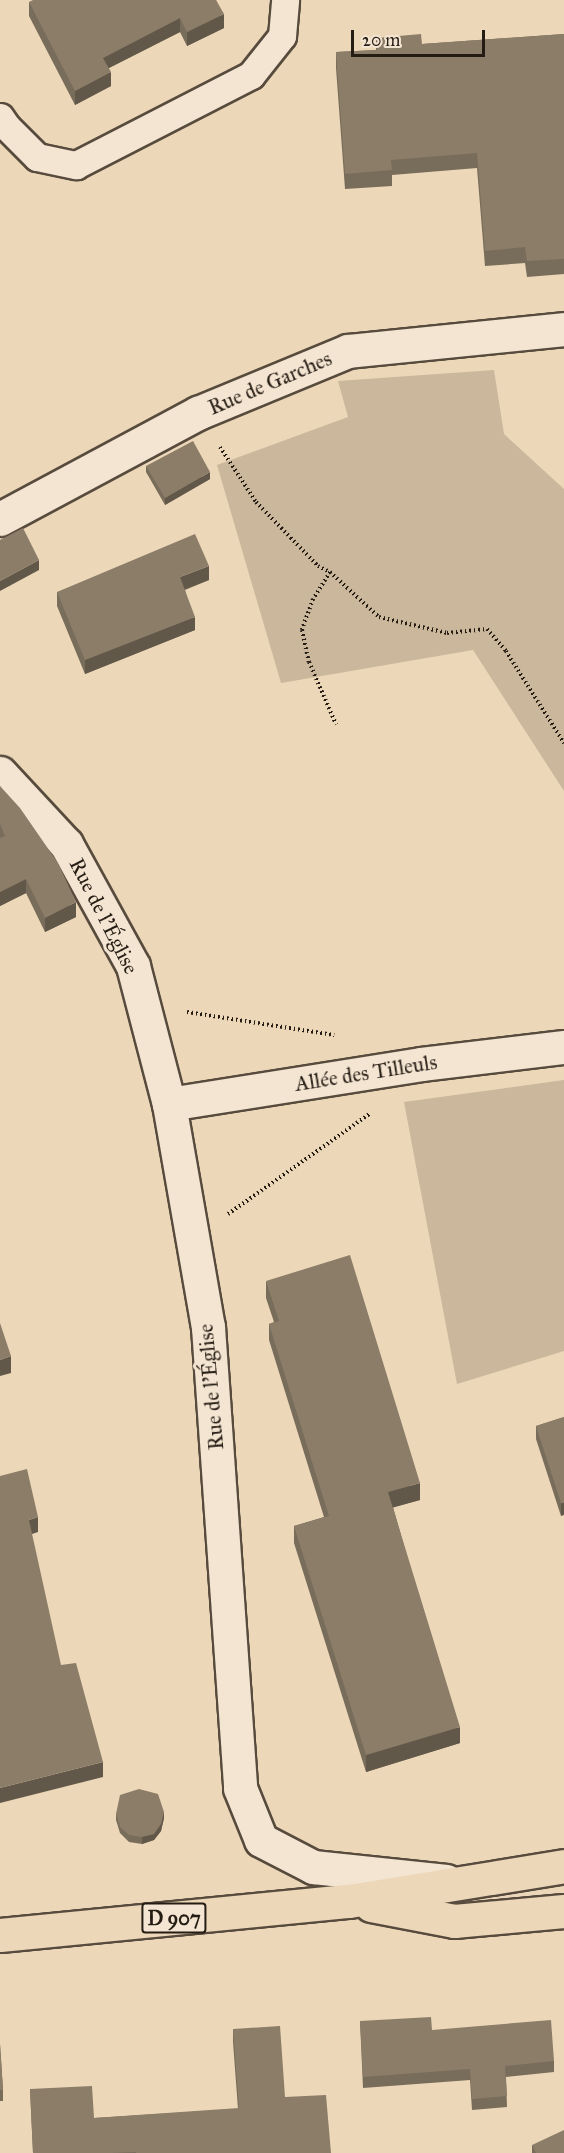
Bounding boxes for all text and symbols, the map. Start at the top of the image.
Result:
scale bar [354,18,488,56]
text: 20 m [362,29,400,51]
street label: Rue de Garches [204,346,336,420]
street label: Rue de l'Église [64,854,144,978]
street label: Allée des Tilleuls [293,1049,439,1097]
street label: Rue de l'Église [193,1323,229,1451]
road number: D 907 [141,1901,207,1935]

